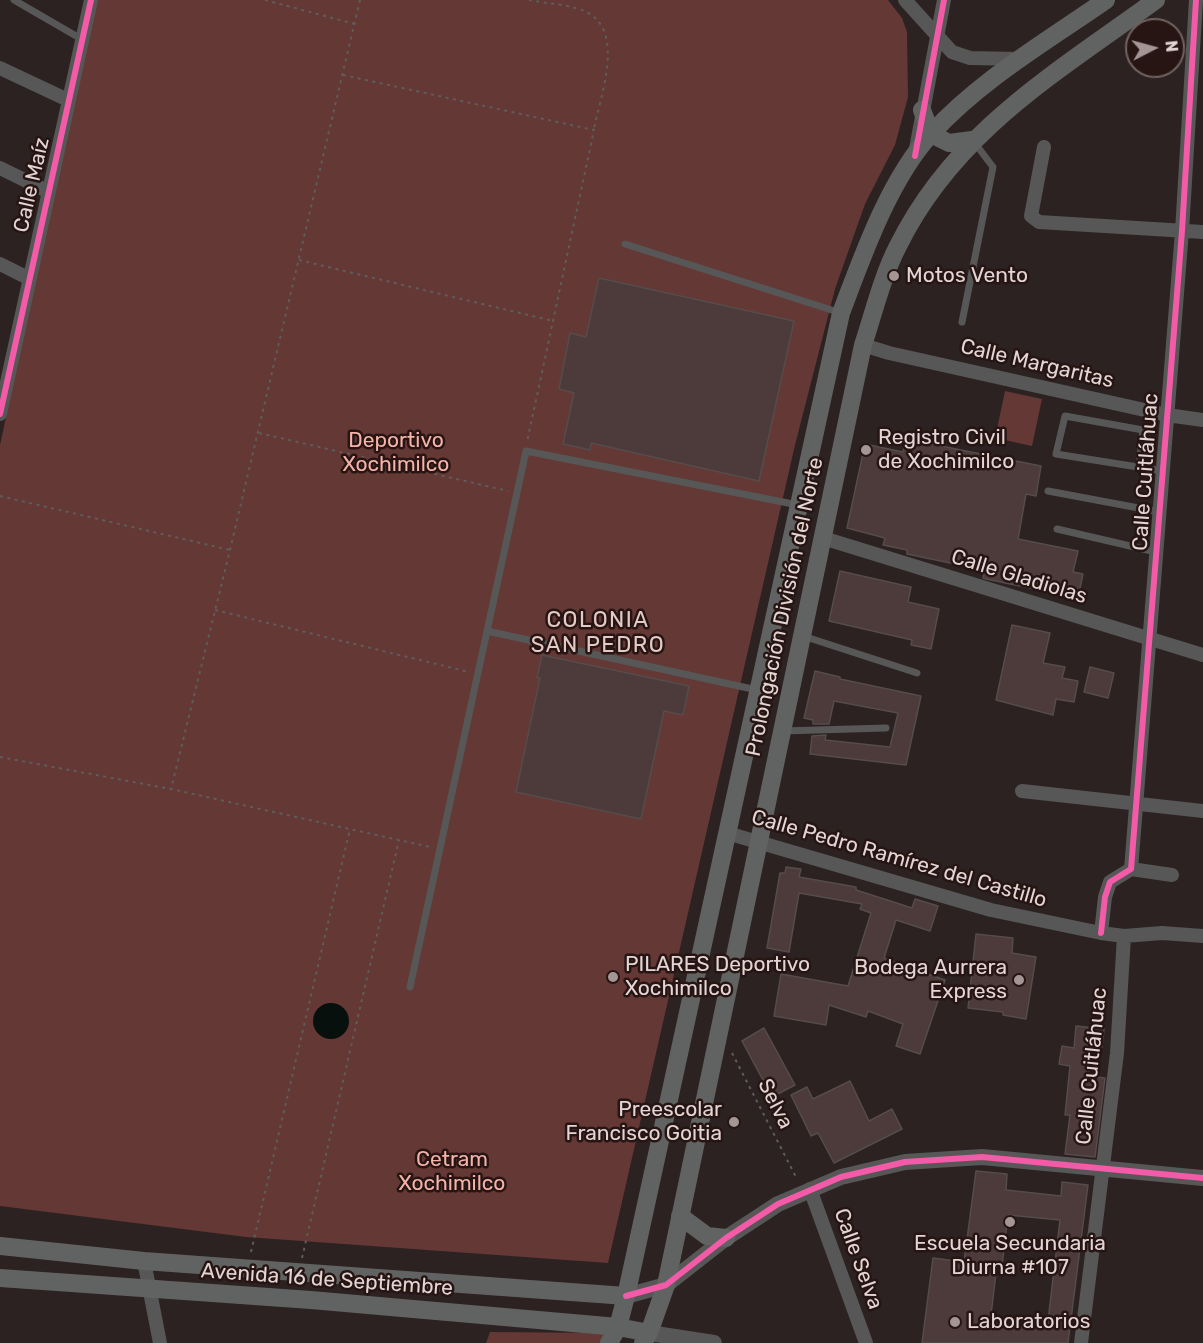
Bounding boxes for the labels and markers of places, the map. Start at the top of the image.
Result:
place label: Motos Vento [906,263,1028,289]
marker: Motos Vento [887,269,901,283]
place label: Registro Civil de Xochimilco [878,425,1014,475]
marker: Registro Civil de Xochimilco [859,443,873,457]
place label: PILARES Deportivo Xochimilco [625,952,810,1002]
place label: Bodega Aurrera Express [854,955,1007,1005]
marker: PILARES Deportivo Xochimilco [606,970,620,984]
marker: Bodega Aurrera Express [1012,973,1026,987]
place label: Preescolar Francisco Goitia [565,1097,722,1147]
marker: Preescolar Francisco Goitia [727,1115,741,1129]
marker: Escuela Secundaria Diurna #107 [1003,1215,1017,1229]
place label: Escuela Secundaria Diurna #107 [914,1231,1106,1281]
place label: Laboratorios [967,1309,1090,1335]
marker: Laboratorios [948,1315,962,1329]

